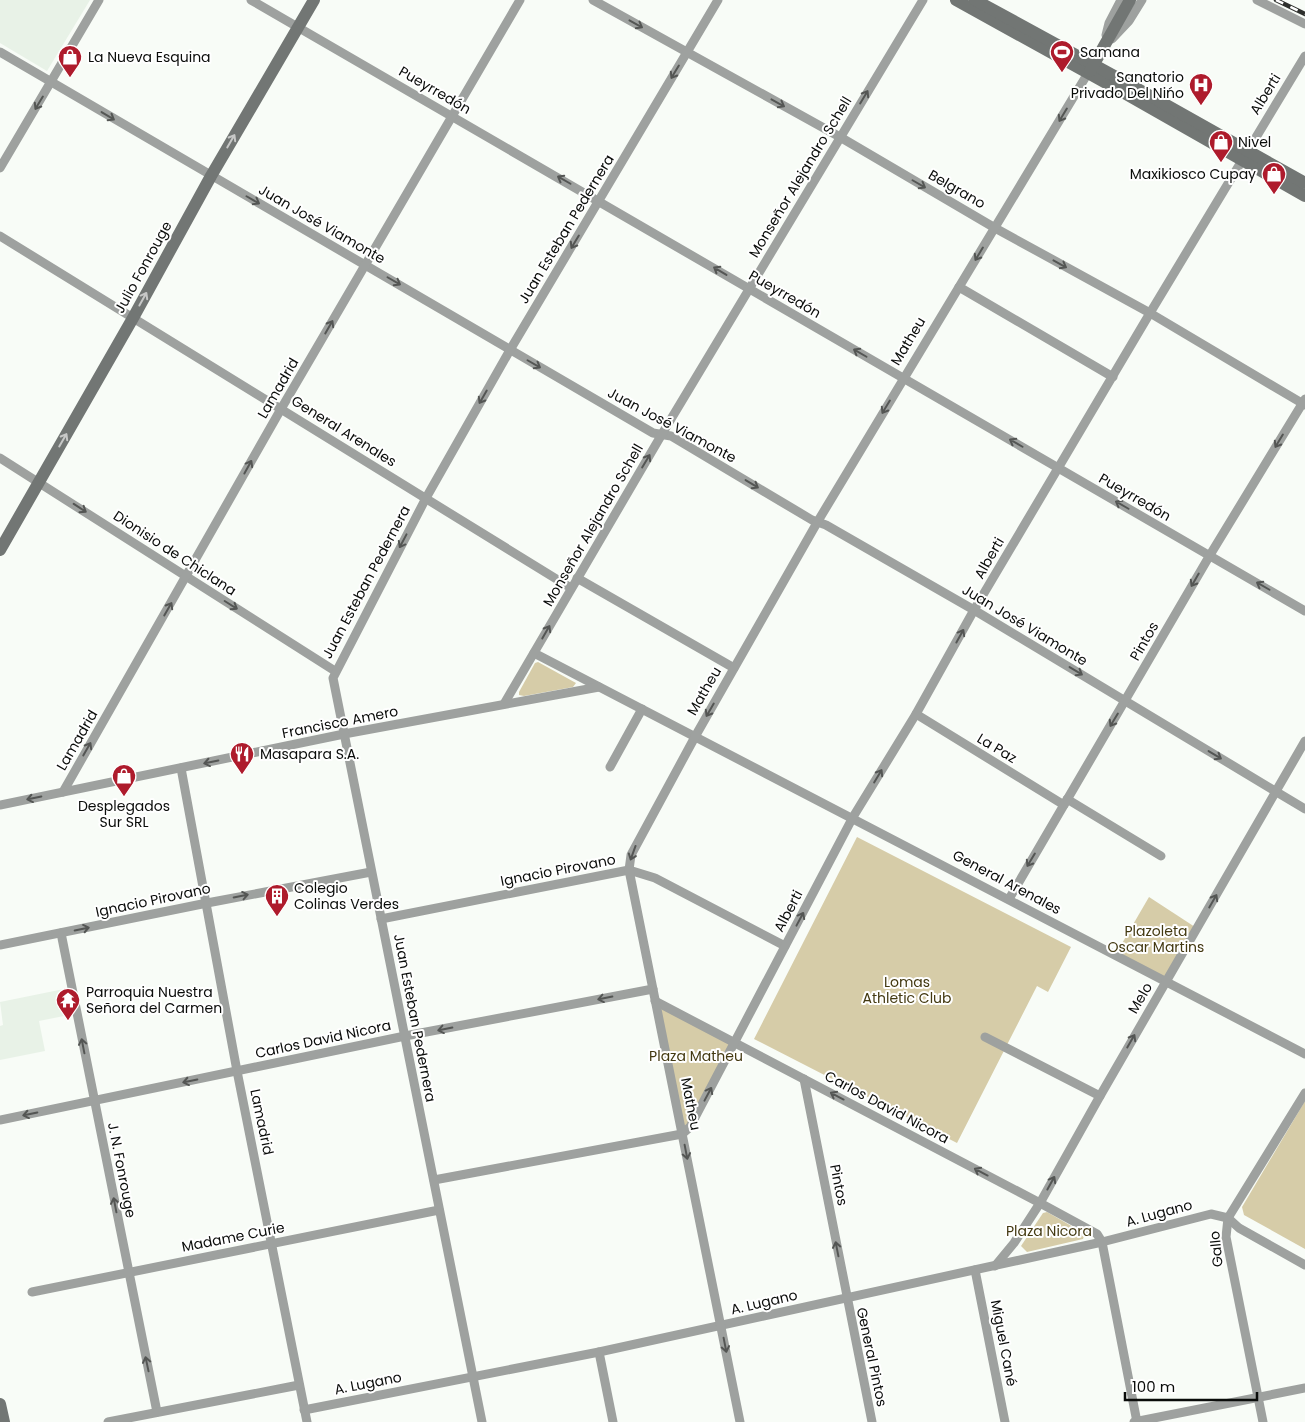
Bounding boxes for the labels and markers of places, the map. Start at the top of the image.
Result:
sports icon: Samana [1049,39,1075,73]
place label: Samana [1080,42,1140,62]
shop icon: La Nueva Esquina [57,44,83,78]
place label: La Nueva Esquina [88,47,211,67]
place label: Sanatorio Privado Del Nińo [1071,67,1184,103]
hospital icon: Sanatorio Privado Del Nińo [1188,72,1214,106]
shop icon: Nivel [1208,129,1234,163]
place label: Nivel [1238,132,1271,152]
shop icon: Maxikiosco Cupay [1261,161,1287,195]
place label: Maxikiosco Cupay [1130,164,1256,184]
restaurant icon: Masapara S.A. [229,741,255,775]
place label: Masapara S.A. [260,744,359,764]
shop icon: Desplegados Sur SRL [111,763,137,797]
place label: Desplegados Sur SRL [78,796,170,832]
place label: Colegio Colinas Verdes [294,878,399,914]
building icon: Colegio Colinas Verdes [264,883,290,917]
place label: Parroquia Nuestra Señora del Carmen [86,982,222,1018]
temple icon: Parroquia Nuestra Señora del Carmen [55,987,81,1021]

